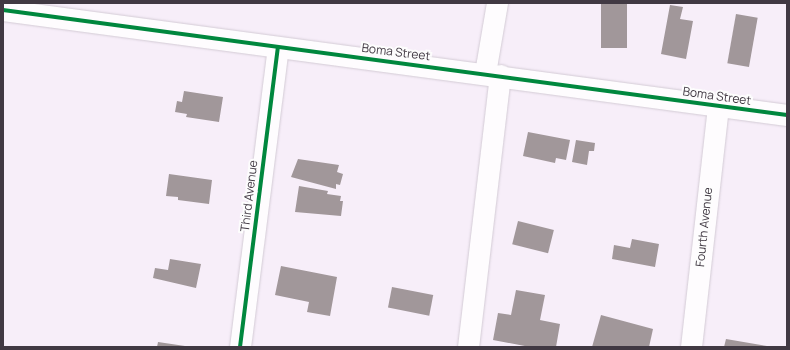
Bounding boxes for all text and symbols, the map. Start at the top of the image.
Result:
street label: Boma Street [361,41,431,63]
street label: Boma Street [682,84,752,108]
street label: Third Avenue [237,159,261,233]
street label: Fourth Avenue [693,187,715,267]

